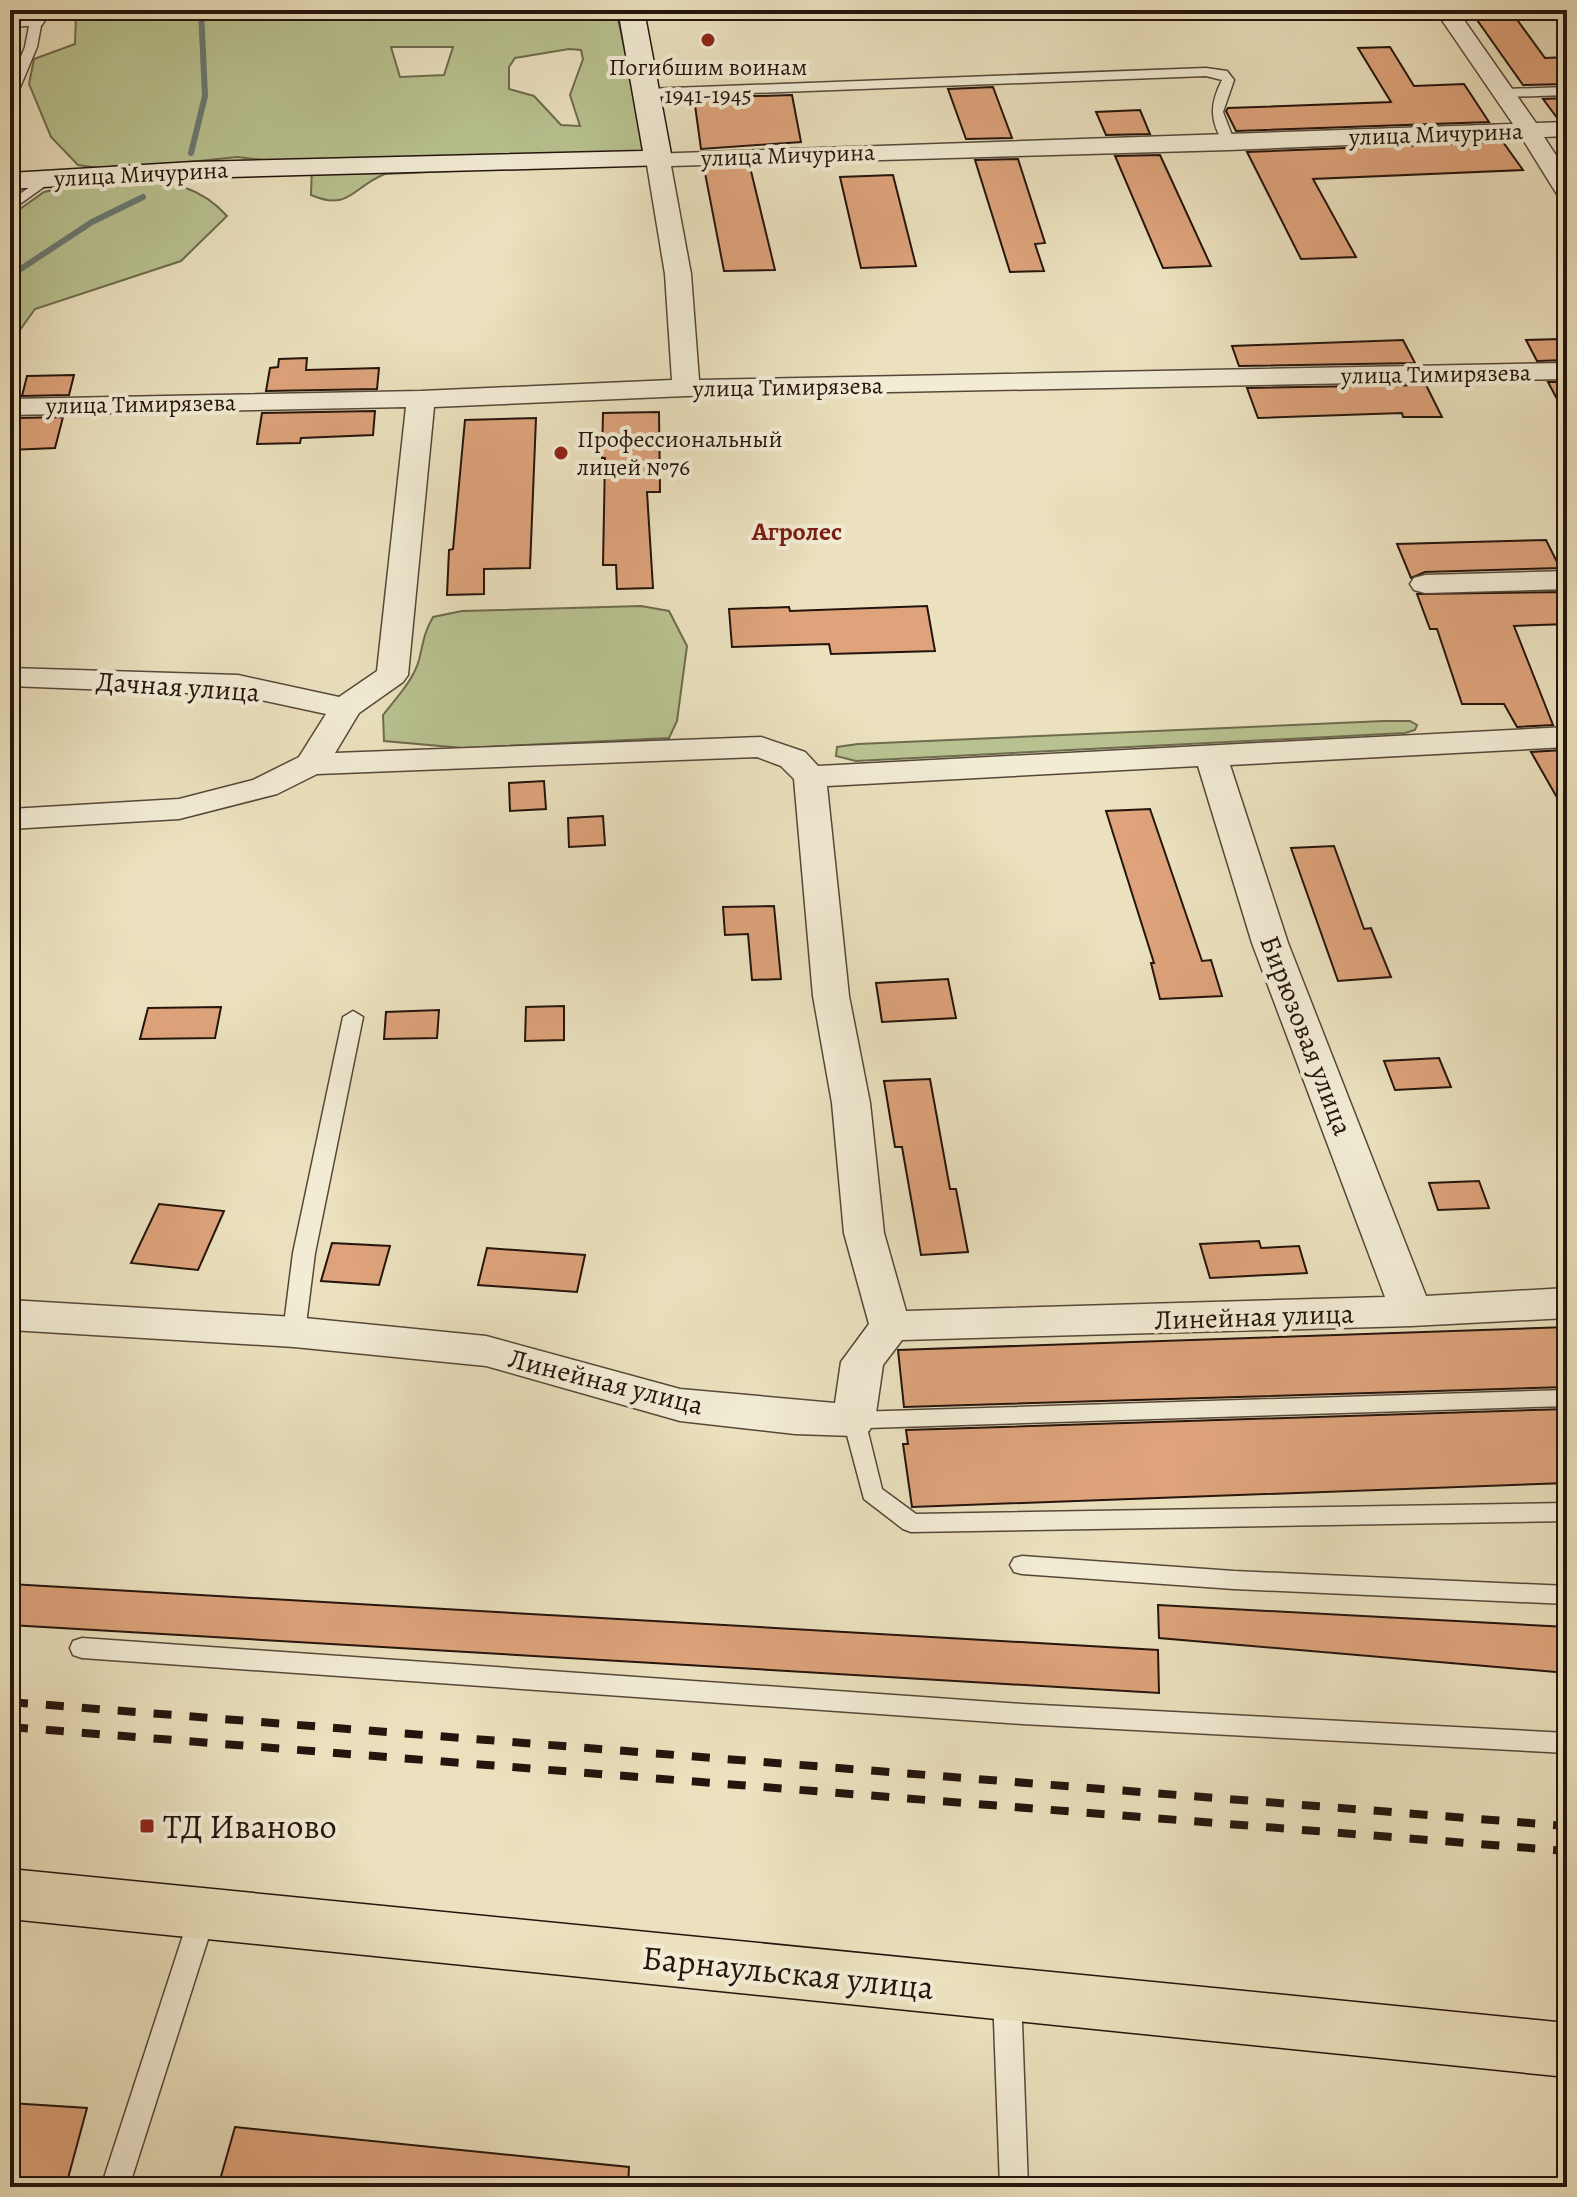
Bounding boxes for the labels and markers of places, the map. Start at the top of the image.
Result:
marker: Погибшим воинам 1941-1945 [699,31,717,49]
place label: Погибшим воинам 1941-1945 [609,51,807,111]
place label: Профессиональный лицей №76 [577,423,782,483]
marker: Профессиональный лицей №76 [552,444,570,462]
place label: ТД Иваново [163,1803,337,1850]
marker: ТД Иваново [138,1817,156,1835]

